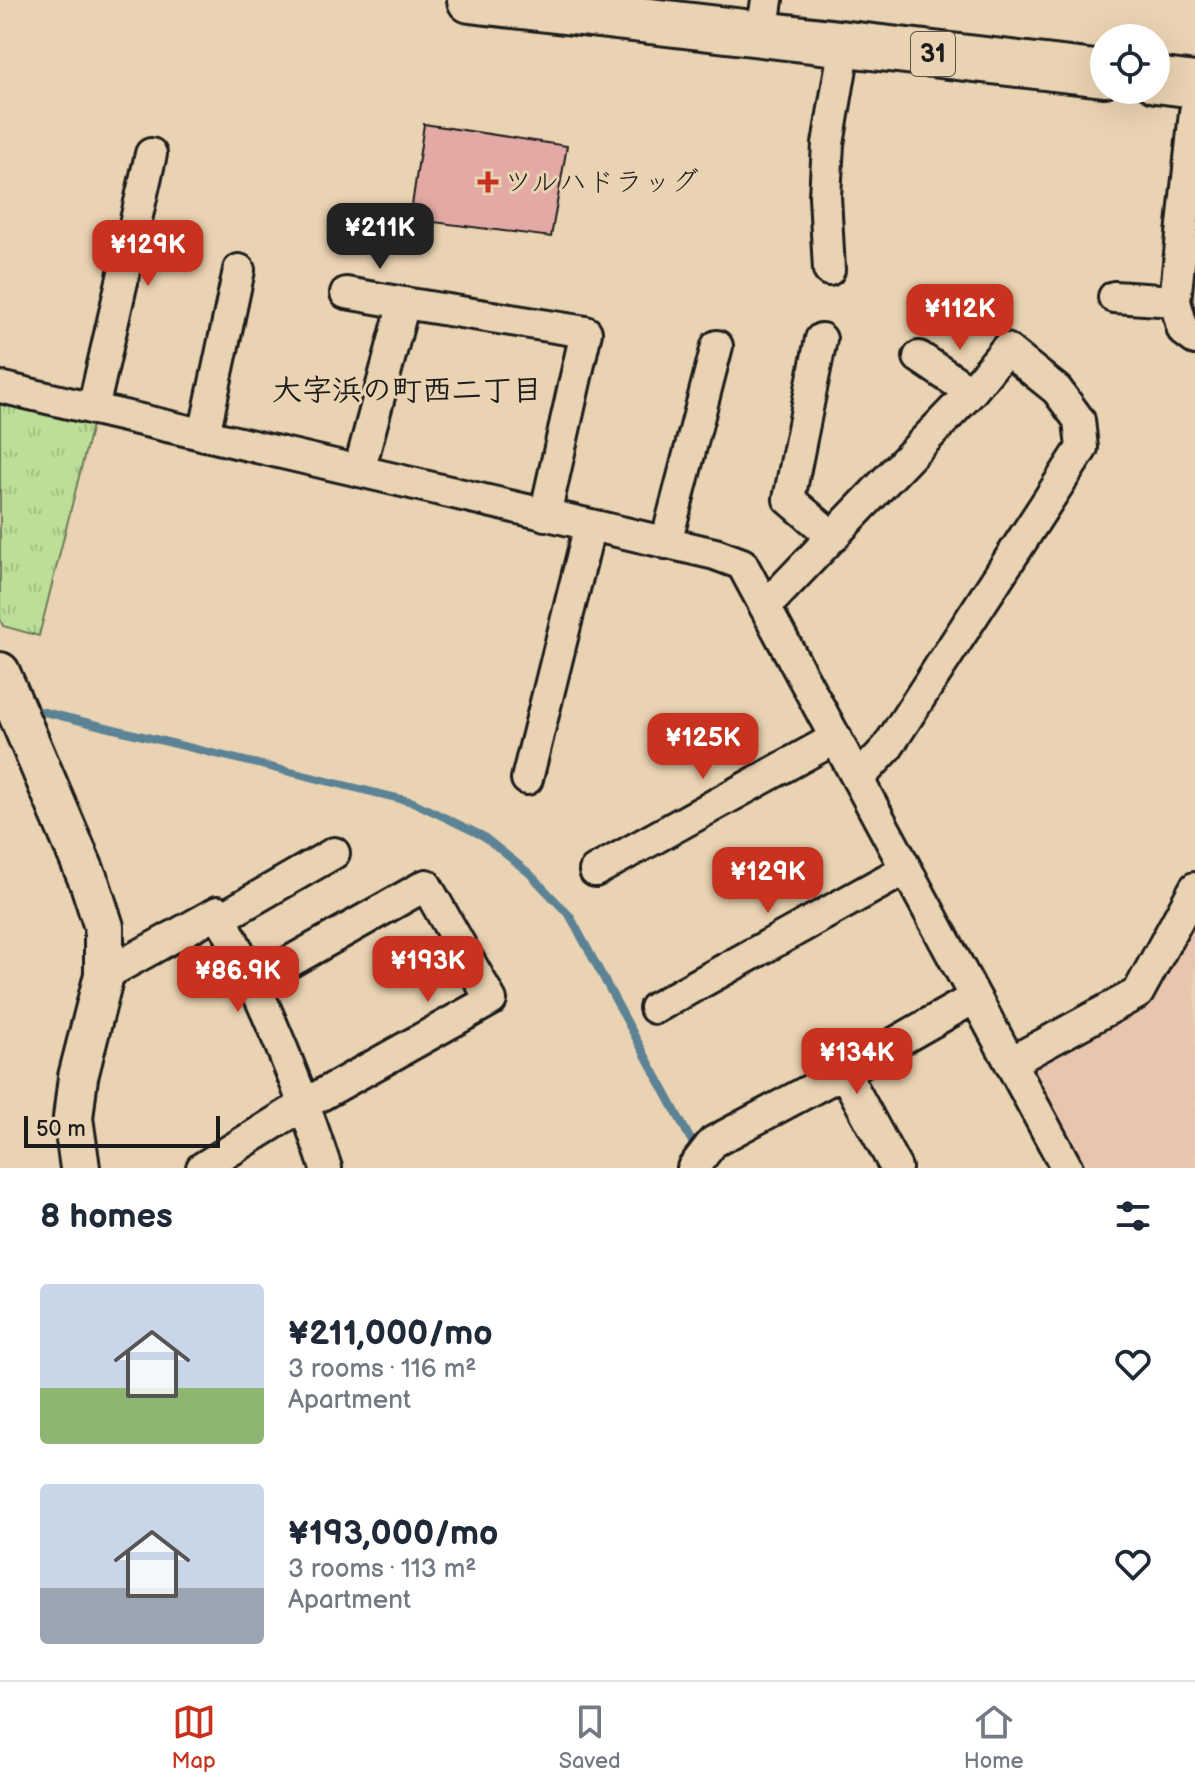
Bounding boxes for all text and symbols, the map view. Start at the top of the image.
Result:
map controls [1090,24,1170,104]
button: locate [1090,24,1170,104]
road number: 31 [911,32,955,76]
place label: ツルハドラッグ [504,166,699,199]
marker: ツルハドラッグ [479,173,497,191]
pin: ¥211K [324,203,436,271]
text: ¥211K [345,213,415,244]
pin: ¥129K [92,220,204,288]
text: ¥129K [110,230,186,261]
pin: ¥112K [904,284,1016,352]
text: ¥112K [924,294,996,325]
district label: 大字浜の町西二丁目 [272,373,542,409]
pin: ¥125K [647,713,759,781]
text: ¥125K [665,723,741,754]
pin: ¥129K [712,847,824,915]
text: ¥129K [730,857,806,888]
pin: ¥193K [372,936,484,1004]
pin: ¥86.9K [173,946,303,1014]
text: ¥193K [390,946,466,977]
text: ¥86.9K [195,956,281,987]
pin: ¥134K [801,1028,913,1096]
text: ¥134K [819,1038,895,1069]
scale bar [24,1112,220,1148]
text: 50 m [36,1116,86,1143]
icon: filters [1111,1194,1155,1238]
text: 8 homes [40,1196,173,1237]
text: ¥211,000/mo [288,1313,493,1354]
icon: home [104,1316,200,1412]
icon: heart [1111,1342,1155,1386]
text: 3 rooms · 116 m² [288,1354,477,1385]
text: Apartment [288,1385,411,1416]
text: ¥193,000/mo [288,1513,498,1554]
icon: home [104,1516,200,1612]
icon: heart [1111,1542,1155,1586]
text: 3 rooms · 113 m² [288,1554,477,1585]
text: Apartment [288,1585,411,1616]
tab: Map [172,1700,216,1775]
tab: Saved [559,1700,621,1775]
tab: Home [964,1700,1023,1775]

